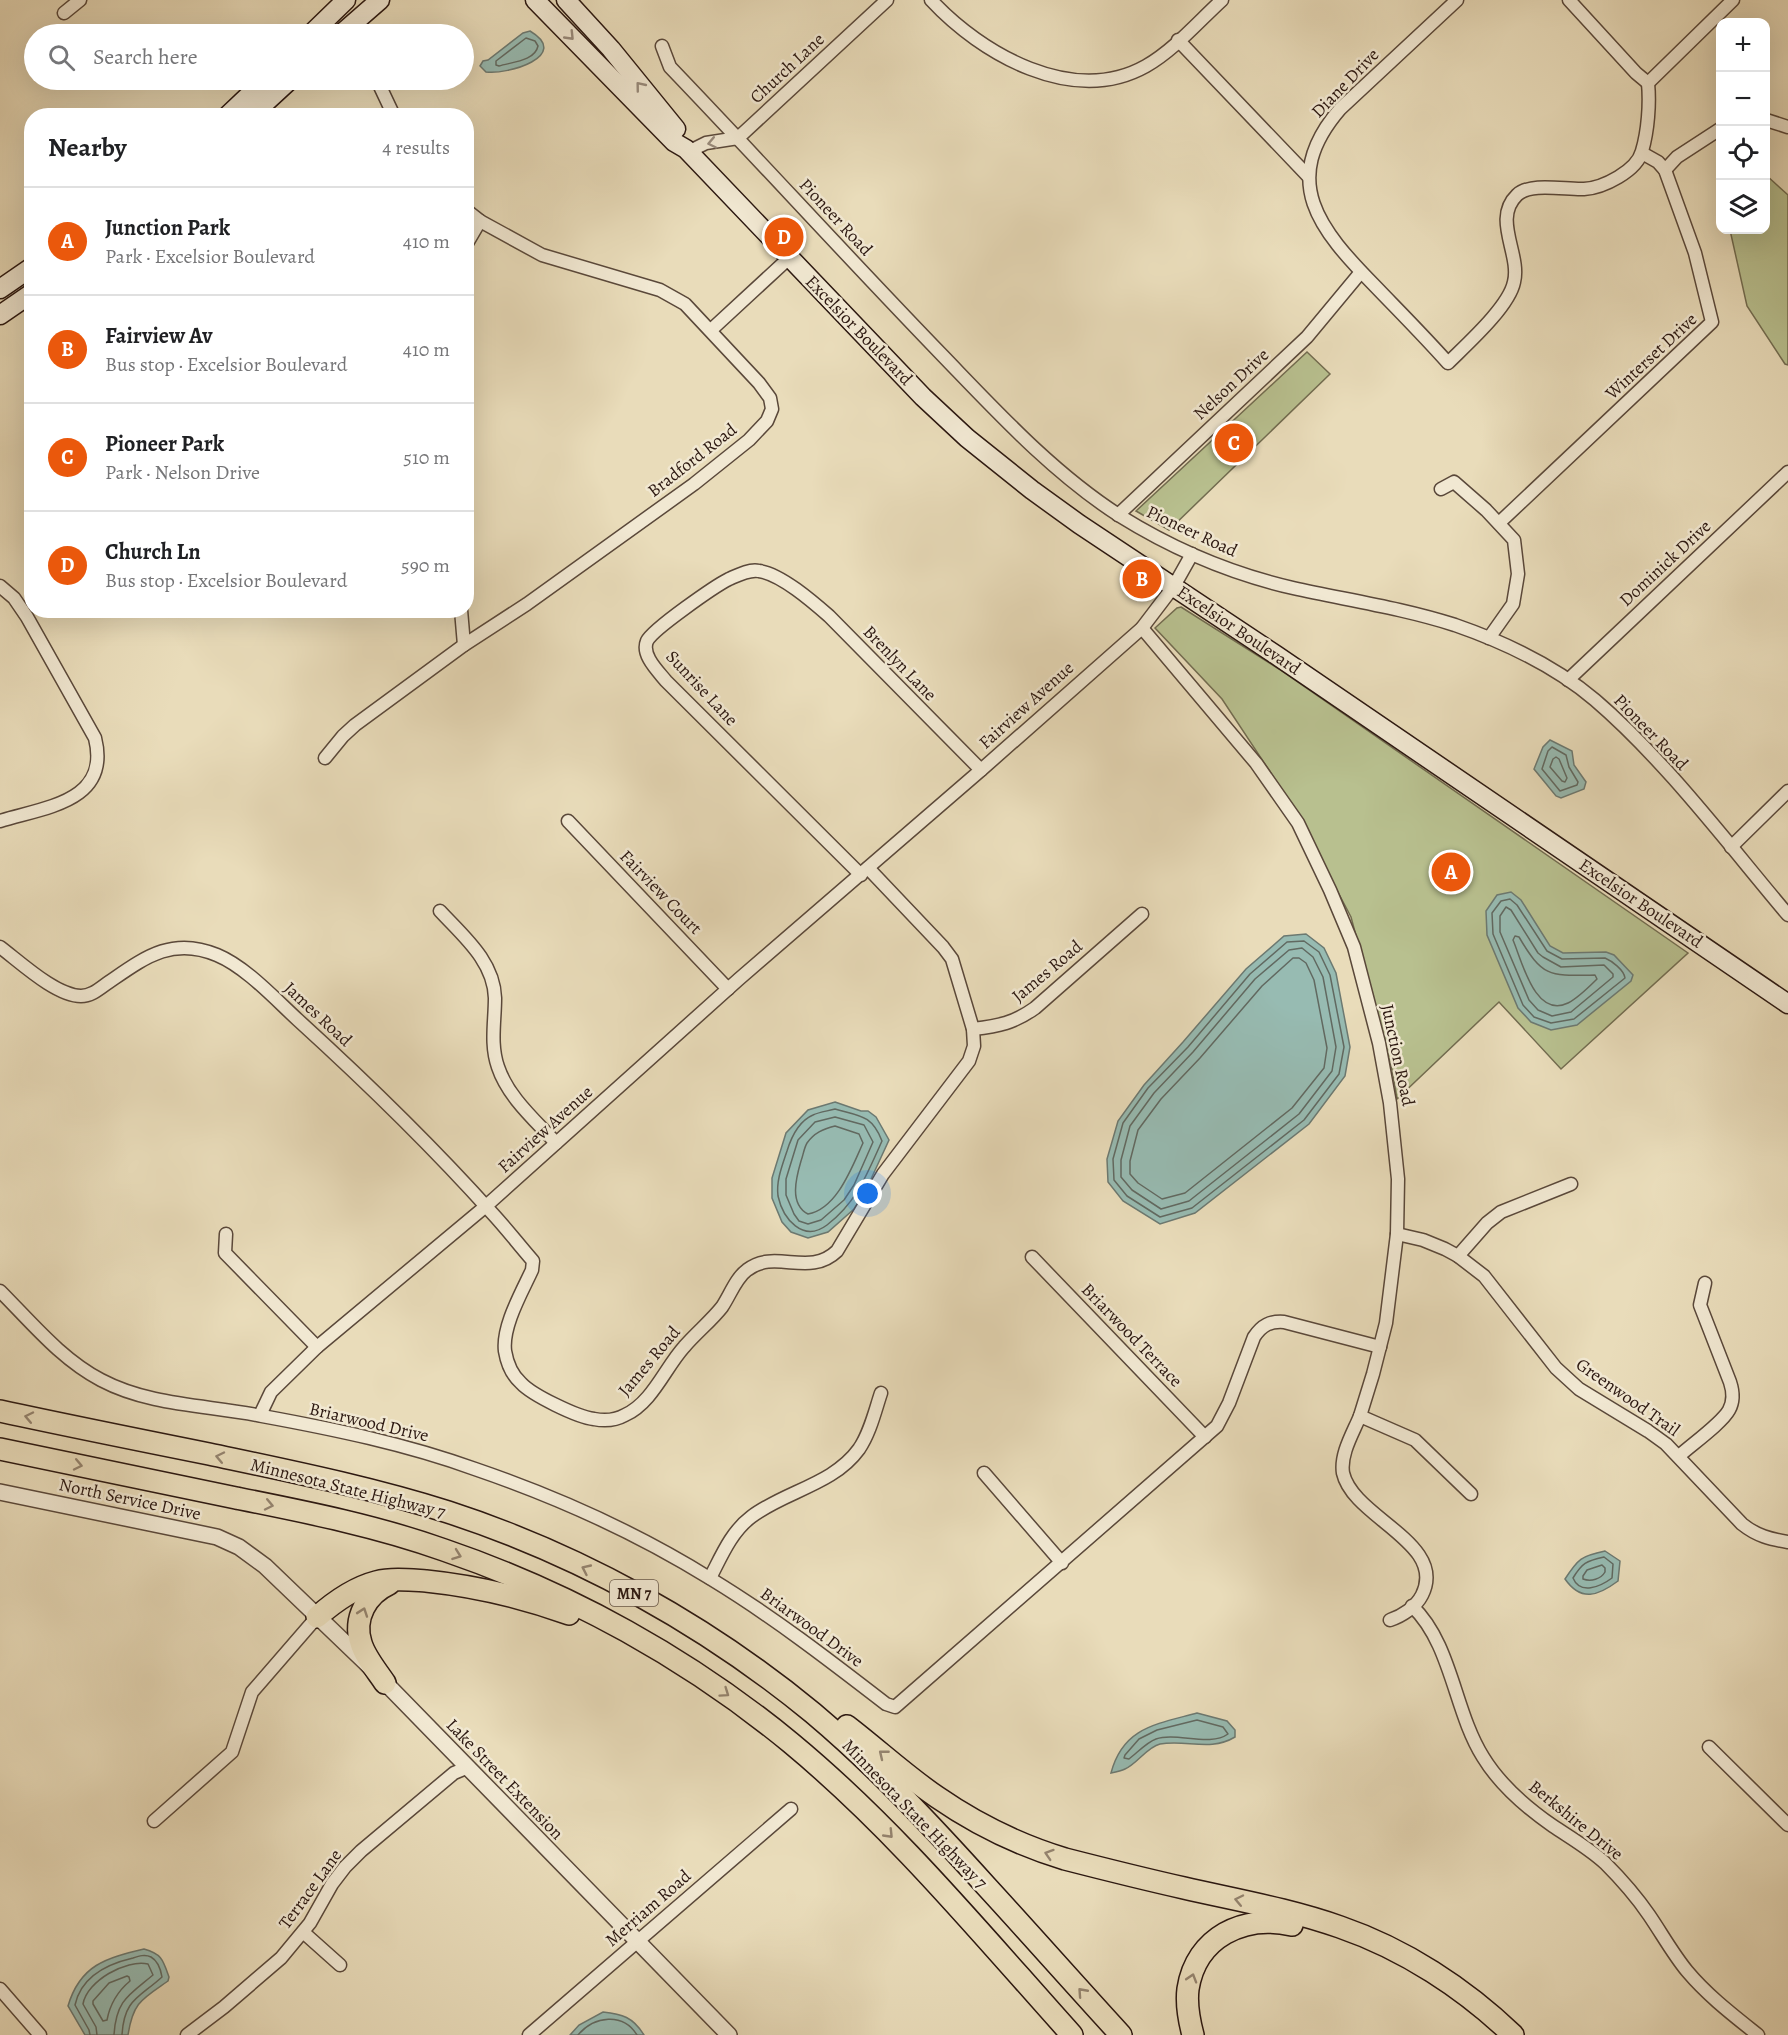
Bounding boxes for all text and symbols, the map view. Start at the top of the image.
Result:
map controls [1716,18,1770,234]
button: + [1716,18,1770,72]
search box [24,24,474,90]
street label: Church Lane [745,27,829,109]
one-way arrow [562,29,573,40]
icon: search [45,41,78,74]
text: Search here [93,42,198,72]
street label: Diane Drive [1306,43,1384,123]
button: − [1716,72,1770,126]
one-way arrow [636,81,647,92]
button: locate [1716,126,1770,180]
text: Nearby [48,130,127,165]
text: 4 results [382,134,450,161]
one-way arrow [708,135,718,148]
street label: Pioneer Road [794,173,878,261]
button: layers [1716,180,1770,234]
text: Junction Park [105,213,230,243]
pin: D [764,214,804,260]
text: A [61,228,74,255]
text: 410 m [403,228,450,255]
text: Park · Excelsior Boulevard [105,243,315,270]
street label: Excelsior Boulevard [800,270,918,391]
street label: Winterset Drive [1599,307,1702,405]
text: Fairview Av [105,321,212,351]
text: B [61,336,74,363]
text: 410 m [403,336,450,363]
street label: Nelson Drive [1188,343,1274,425]
text: Bus stop · Excelsior Boulevard [105,351,347,378]
street label: Bradford Road [642,417,742,502]
pin: C [1214,420,1254,466]
text: Pioneer Park [105,429,224,459]
text: C [61,444,74,471]
text: 510 m [403,444,450,471]
text: Park · Nelson Drive [105,459,260,486]
street label: Pioneer Road [1143,499,1242,563]
street label: Dominick Drive [1614,514,1716,612]
text: Church Ln [105,537,201,567]
text: D [61,552,74,579]
text: 590 m [401,552,450,579]
pin: B [1122,556,1162,602]
text: Bus stop · Excelsior Boulevard [105,567,347,594]
street label: Excelsior Boulevard [1172,580,1306,681]
street label: Brenlyn Lane [858,620,942,706]
street label: Sunrise Lane [661,645,743,731]
street label: Fairview Avenue [973,656,1079,754]
street label: Pioneer Road [1608,689,1694,776]
street label: Fairview Court [615,844,708,940]
pin: A [1432,850,1470,894]
street label: Excelsior Boulevard [1574,853,1708,954]
street label: James Road [1007,934,1088,1008]
street label: James Road [279,976,358,1052]
street label: Junction Road [1376,1002,1421,1108]
street label: Fairview Avenue [492,1080,598,1178]
your location [853,1179,882,1208]
street label: Briarwood Terrace [1076,1278,1188,1392]
street label: James Road [612,1320,686,1401]
street label: Greenwood Trail [1571,1352,1685,1442]
street label: Briarwood Drive [307,1397,431,1447]
one-way arrow [24,1411,34,1424]
one-way arrow [215,1451,225,1464]
street label: Minnesota State Highway 7 [248,1452,448,1524]
one-way arrow [73,1458,83,1471]
street label: North Service Drive [57,1472,203,1526]
one-way arrow [264,1498,274,1511]
one-way arrow [451,1547,462,1560]
one-way arrow [582,1564,593,1576]
road number: MN 7 [610,1580,658,1606]
street label: Briarwood Drive [756,1581,868,1673]
one-way arrow [355,1607,368,1618]
one-way arrow [718,1686,729,1697]
street label: Lake Street Extension [441,1713,569,1845]
street label: Minnesota State Highway 7 [837,1734,993,1895]
one-way arrow [879,1750,890,1761]
street label: Berkshire Drive [1524,1774,1628,1866]
one-way arrow [881,1826,892,1837]
street label: Terrace Lane [273,1844,347,1934]
one-way arrow [1044,1849,1055,1861]
street label: Merriam Road [600,1864,696,1952]
one-way arrow [1234,1895,1244,1908]
one-way arrow [1184,1973,1197,1984]
one-way arrow [1078,1988,1089,1998]

